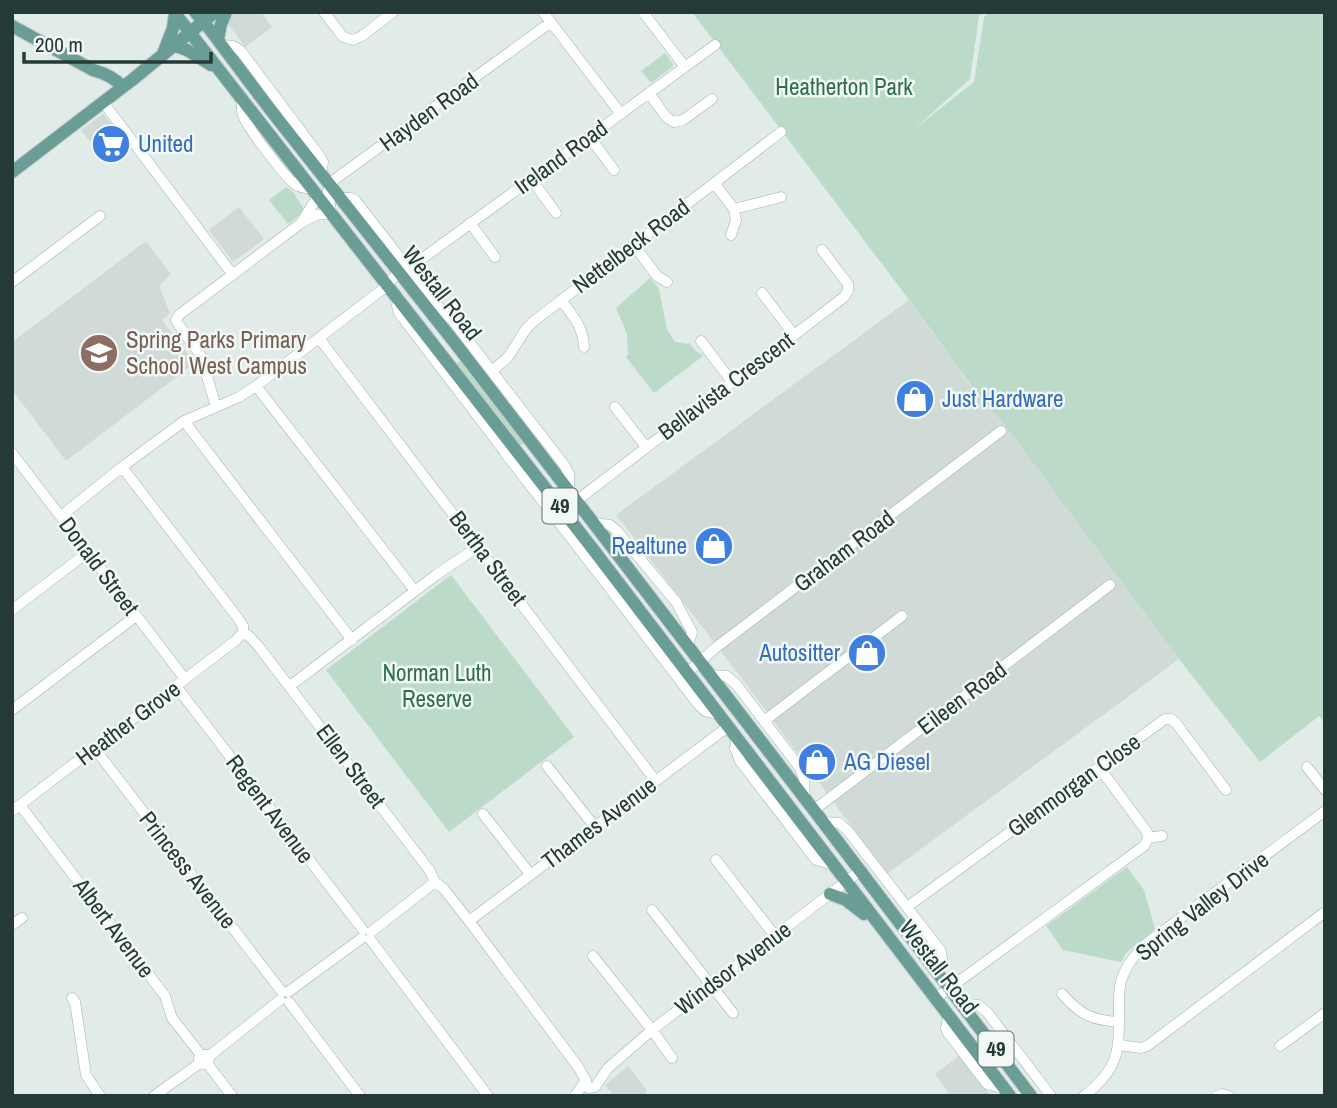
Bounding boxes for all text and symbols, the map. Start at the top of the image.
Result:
scale bar [24,21,212,65]
text: 200 m [35,30,83,59]
street label: Hayden Road [373,65,484,158]
park label: Heatherton Park [775,71,913,102]
street label: Ireland Road [508,112,614,201]
supermarket icon: United [90,123,132,165]
place label: United [138,128,194,159]
street label: Nettelbeck Road [566,191,696,300]
street label: Westall Road [396,239,489,346]
place label: Spring Parks Primary School West Campus [126,324,307,381]
street label: Bellavista Crescent [651,324,800,447]
school or university icon: Spring Parks Primary School West Campus [78,332,120,374]
shop icon: Just Hardware [894,378,936,420]
place label: Just Hardware [942,383,1064,414]
road number: 49 [542,489,578,524]
street label: Graham Road [787,503,900,599]
street label: Bertha Street [443,504,534,611]
street label: Donald Street [52,510,146,621]
shop icon: Realtune [693,525,735,567]
place label: Realtune [612,530,687,561]
shop icon: Autositter [846,632,888,674]
place label: Autositter [758,637,841,668]
street label: Eileen Road [911,654,1012,741]
park label: Norman Luth Reserve [382,657,492,714]
street label: Heather Grove [69,673,186,772]
street label: Ellen Street [310,717,393,814]
street label: Glenmorgan Close [1001,726,1146,843]
shop icon: AG Diesel [796,741,838,783]
place label: AG Diesel [843,746,930,777]
street label: Regent Avenue [219,748,321,869]
street label: Thames Avenue [535,769,662,876]
street label: Princess Avenue [133,805,244,935]
street label: Spring Valley Drive [1129,844,1275,967]
street label: Albert Avenue [66,871,162,984]
street label: Westall Road [893,913,986,1020]
street label: Windsor Avenue [668,914,797,1022]
road number: 49 [978,1032,1014,1066]

